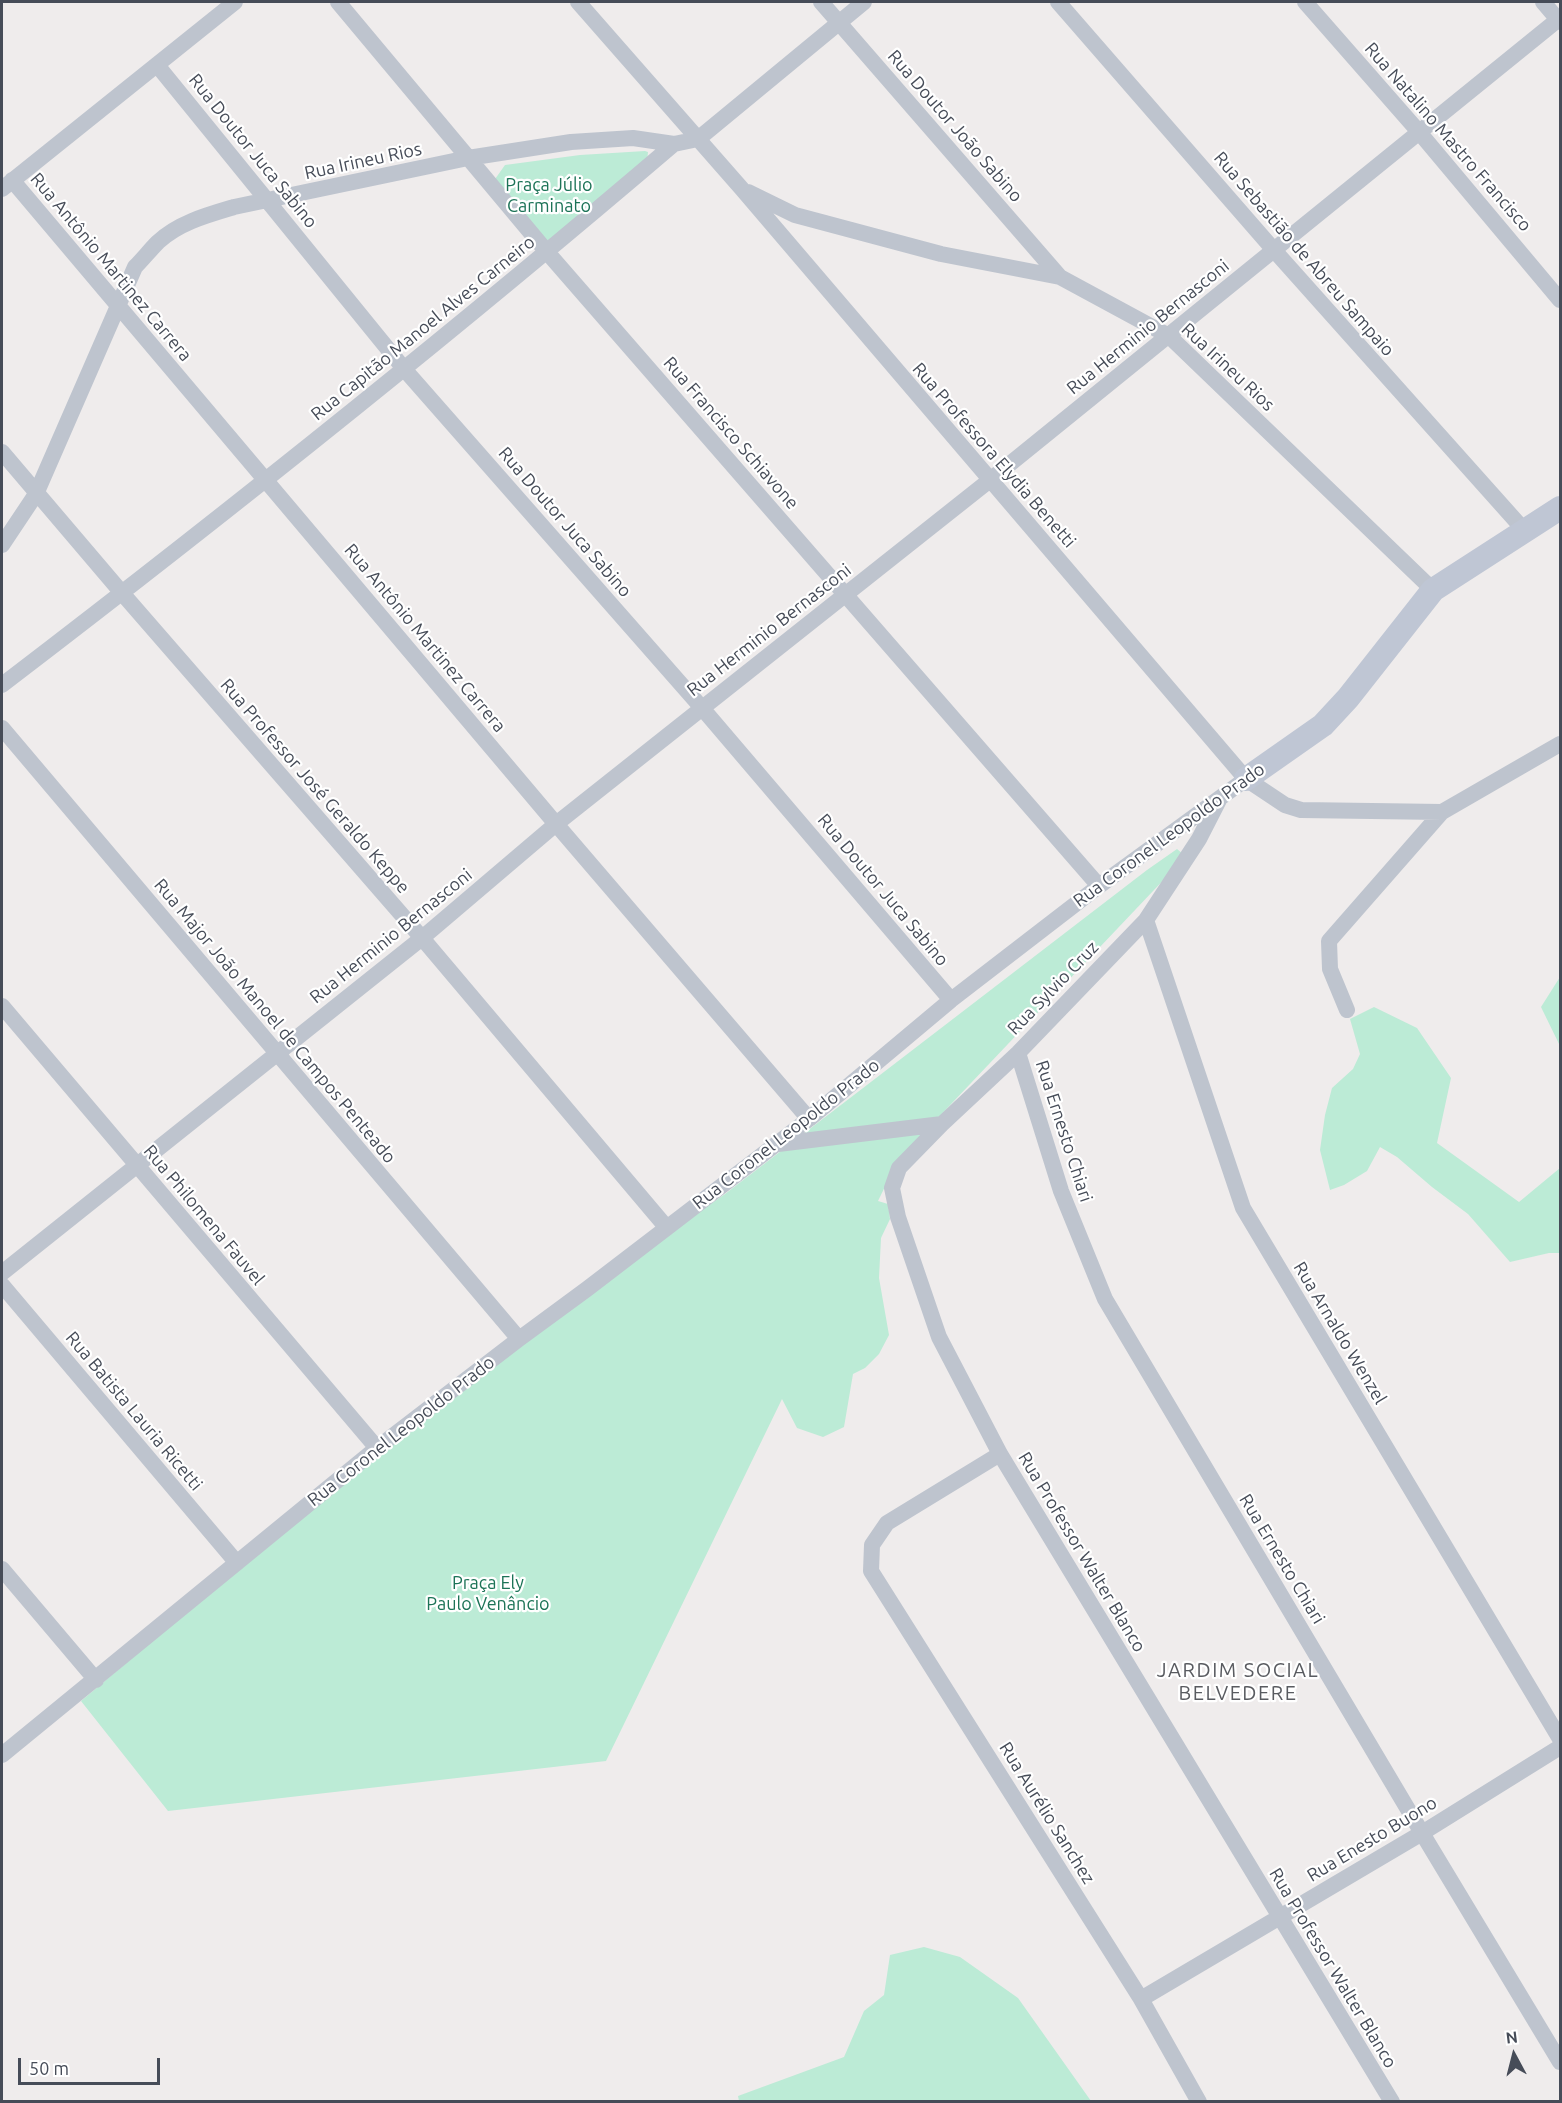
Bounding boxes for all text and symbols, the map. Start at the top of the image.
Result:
street label: Rua Natalino Mastro Francisco [1360,38,1536,236]
street label: Rua Doutor João Sabino [883,45,1027,207]
street label: Rua Doutor Juca Sabino [184,70,322,232]
street label: Rua Irineu Rios [302,138,424,184]
street label: Rua Sebastião de Abreu Sampaio [1209,147,1399,361]
street label: Rua Antônio Martinez Carrera [26,168,196,366]
park label: Praça Júlio Carminato [505,174,593,216]
street label: Rua Capitão Manoel Alves Carneiro [307,231,539,425]
street label: Rua Herminio Bernasconi [1063,255,1233,399]
street label: Rua Irineu Rios [1177,318,1279,416]
street label: Rua Francisco Schiavone [659,352,803,514]
street label: Rua Professora Elydia Benetti [908,358,1080,552]
street label: Rua Doutor Juca Sabino [494,442,636,602]
street label: Rua Antônio Martinez Carrera [340,539,510,737]
street label: Rua Herminio Bernasconi [683,559,855,701]
street label: Rua Professor José Geraldo Keppe [216,674,414,898]
street label: Rua Coronel Leopoldo Prado [1069,758,1269,912]
street label: Rua Doutor Juca Sabino [813,809,953,971]
street label: Rua Herminio Bernasconi [306,864,476,1008]
street label: Rua Major João Manoel de Campos Penteado [150,874,400,1168]
street label: Rua Sylvio Cruz [1003,937,1103,1039]
street label: Rua Coronel Leopoldo Prado [688,1054,884,1214]
street label: Rua Ernesto Chiari [1031,1057,1097,1205]
street label: Rua Philomena Fauvel [139,1141,269,1289]
street label: Rua Arnaldo Wenzel [1289,1258,1391,1408]
street label: Rua Batista Lauria Ricetti [61,1327,207,1495]
street label: Rua Coronel Leopoldo Prado [303,1351,499,1511]
street label: Rua Professor Walter Blanco [1014,1448,1150,1656]
street label: Rua Ernesto Chiari [1235,1490,1329,1628]
park label: Praça Ely Paulo Venâncio [426,1572,550,1614]
district label: JARDIM SOCIAL BELVEDERE [1157,1658,1319,1705]
street label: Rua Aurélio Sanchez [995,1738,1099,1888]
street label: Rua Enesto Buono [1303,1792,1441,1886]
street label: Rua Professor Walter Blanco [1265,1864,1401,2072]
north arrow [1484,2025,1544,2085]
text: N [1505,2027,1519,2047]
scale bar [21,2046,164,2084]
text: 50 m [29,2058,69,2078]

